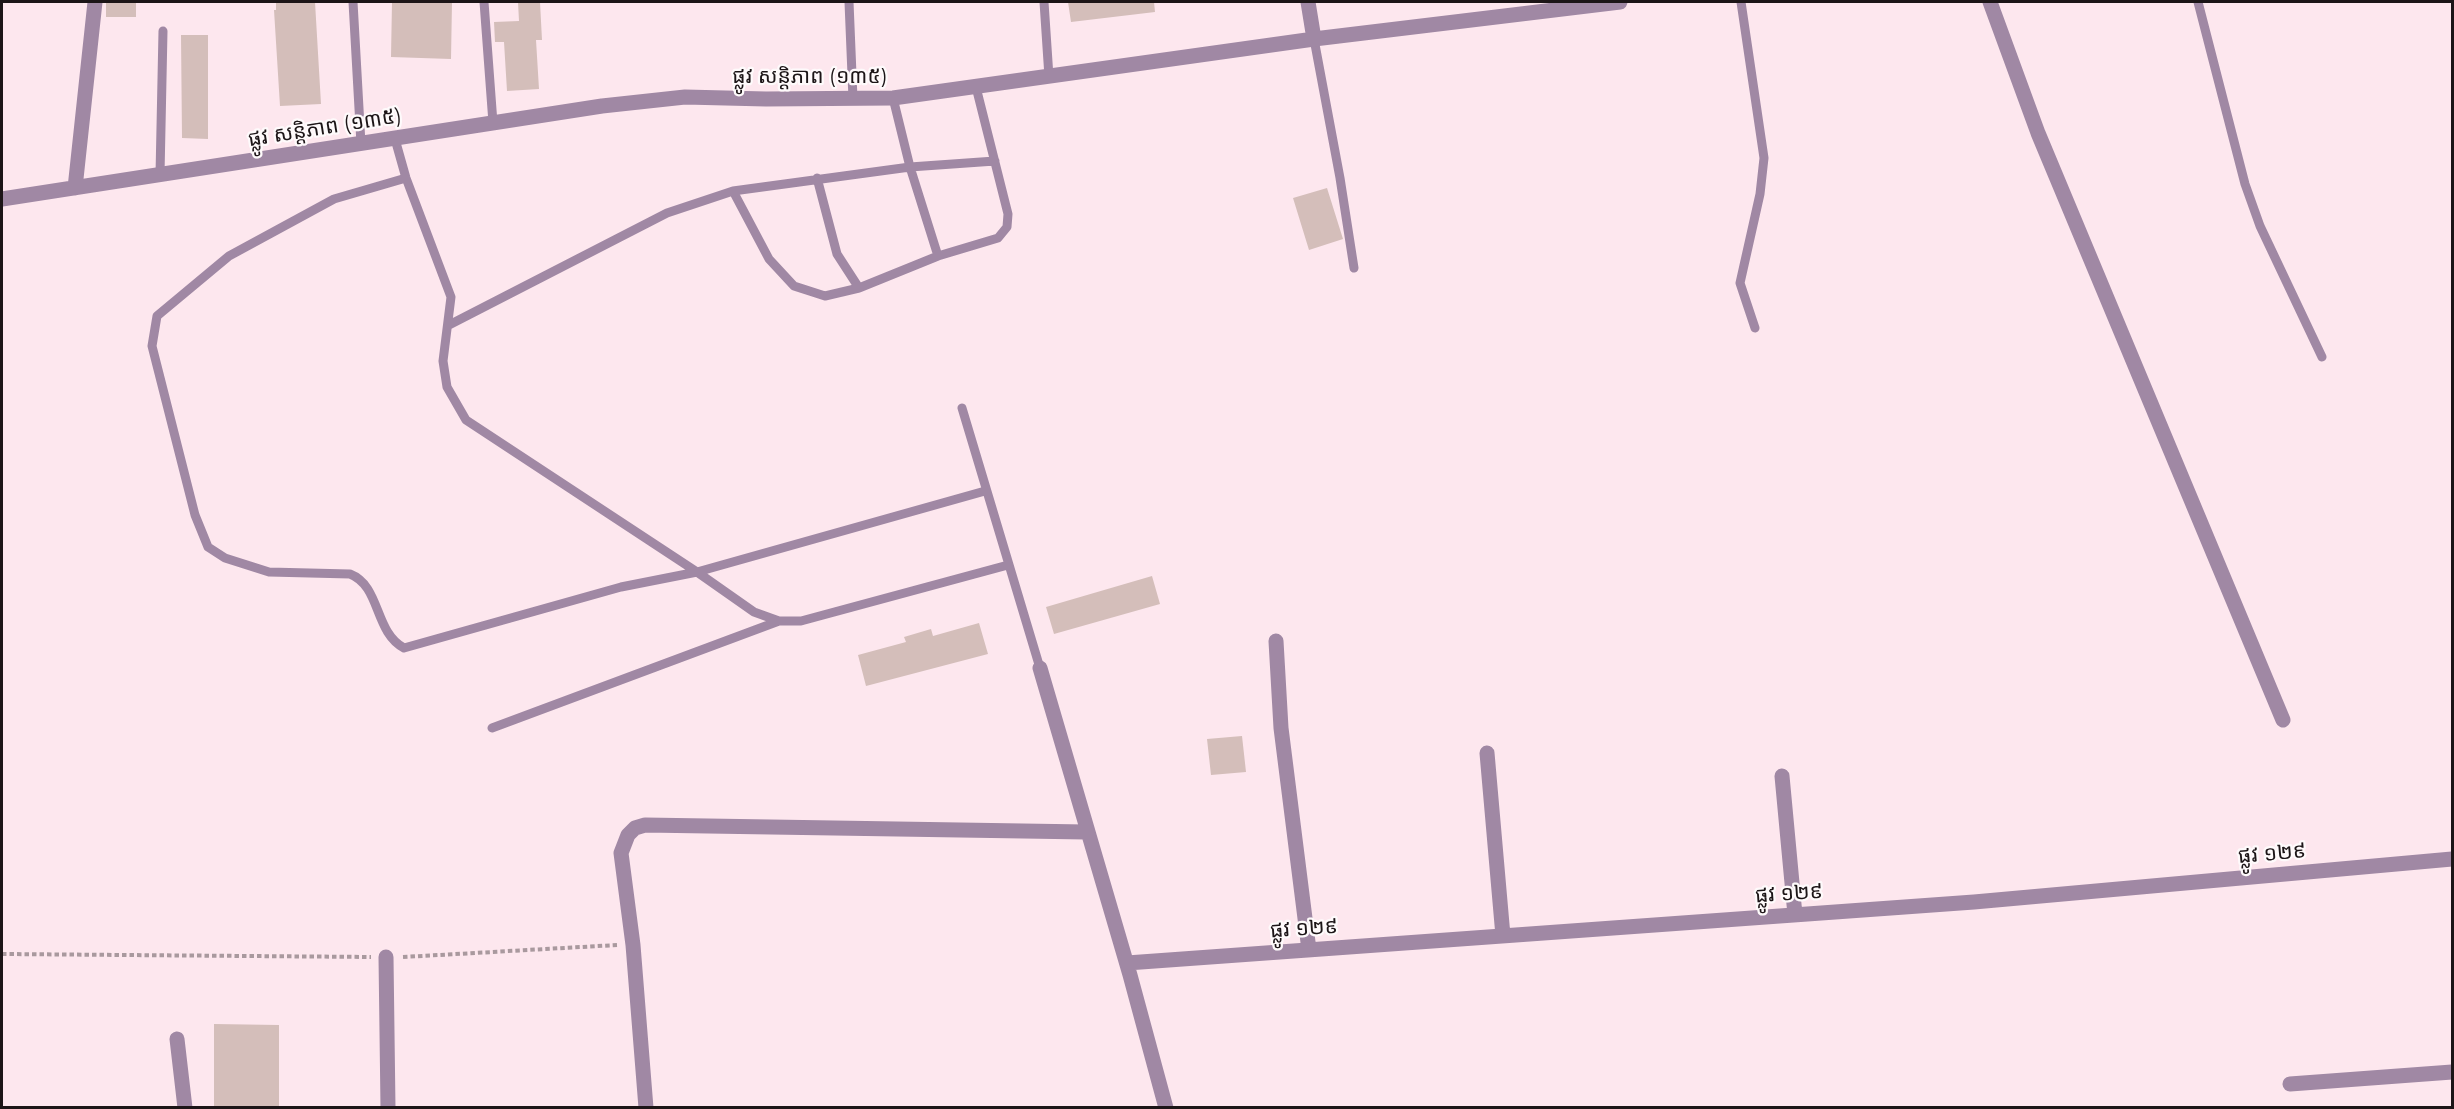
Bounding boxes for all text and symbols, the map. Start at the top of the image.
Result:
street label: ផ្លូវ សន្តិភាព (១៣៥) [732,64,888,90]
street label: ផ្លូវ សន្តិភាព (១៣៥) [246,103,404,153]
street label: ផ្លូវ ១២៩ [2237,838,2307,870]
street label: ផ្លូវ ១២៩ [1754,879,1824,909]
street label: ផ្លូវ ១២៩ [1269,914,1339,944]

